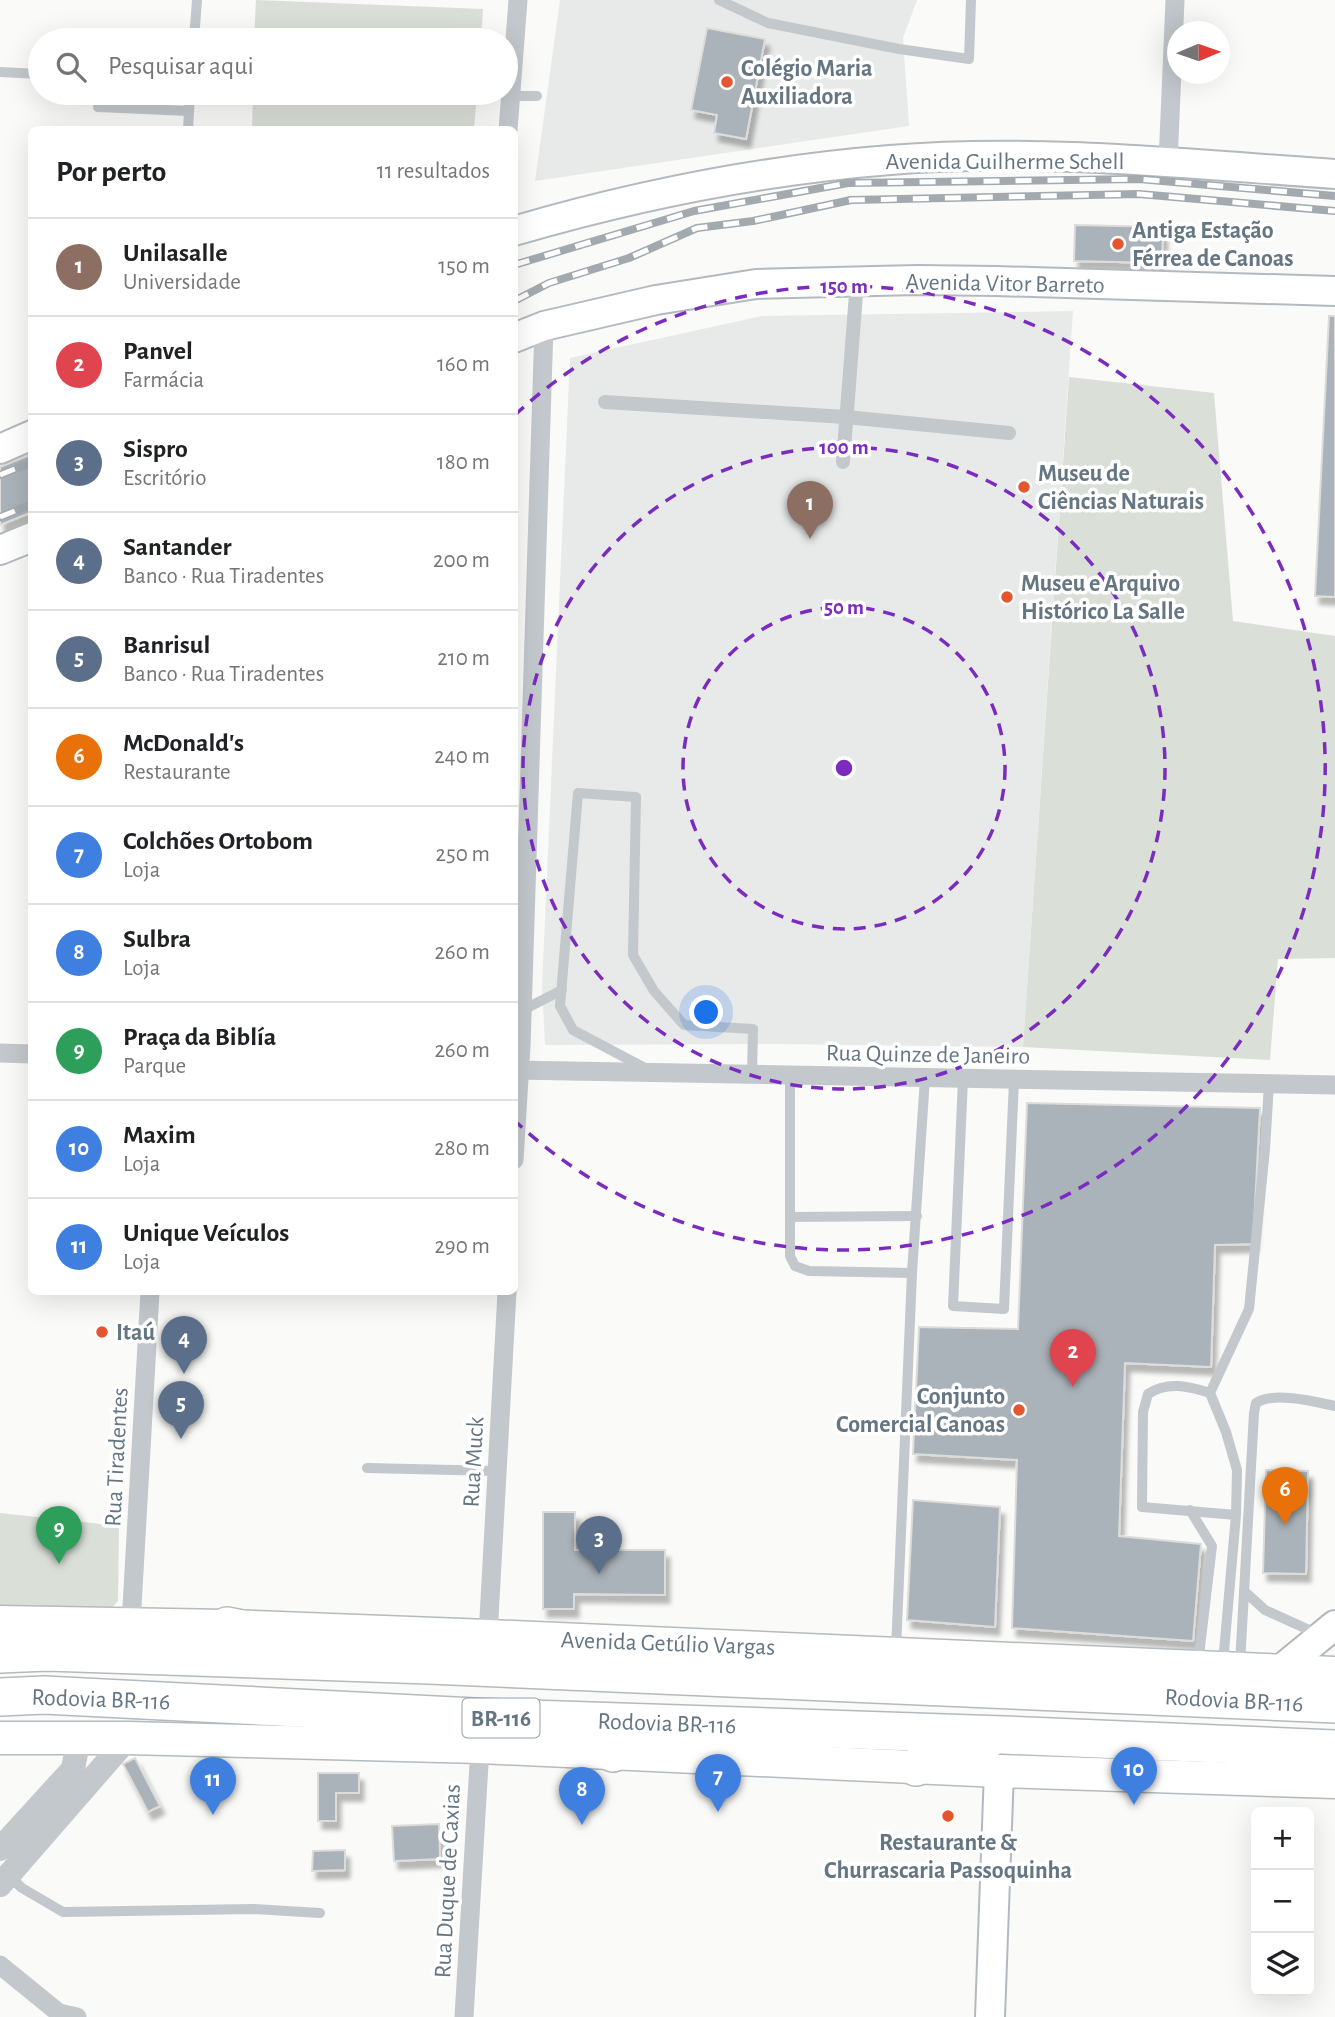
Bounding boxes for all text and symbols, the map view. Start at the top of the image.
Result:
north arrow [1167,21,1230,84]
search box [28,28,518,105]
icon: search [52,48,90,86]
text: Pesquisar aqui [108,53,254,79]
place label: Colégio Maria Auxiliadora [741,57,872,109]
marker: Colégio Maria Auxiliadora [719,74,735,90]
street label: Avenida Guilherme Schell [886,150,1124,174]
text: Por perto [56,157,166,187]
text: 11 resultados [377,160,490,183]
place label: Antiga Estação Férrea de Canoas [1132,219,1294,271]
marker: Antiga Estação Férrea de Canoas [1110,236,1126,252]
text: Unilasalle [123,240,228,266]
text: 1 [75,255,83,278]
text: 150 m [438,255,490,278]
street label: Avenida Vitor Barreto [905,270,1105,298]
text: Universidade [123,271,241,294]
text: 150 m [820,276,868,297]
text: Panvel [123,338,193,364]
text: 2 [74,353,84,376]
text: 160 m [437,353,490,376]
text: Farmácia [123,369,204,392]
text: Sispro [123,436,188,462]
text: 100 m [819,437,869,458]
text: 3 [74,451,84,474]
text: 180 m [437,451,490,474]
place label: Museu de Ciências Naturais [1038,462,1204,514]
text: Escritório [123,467,207,490]
marker: Museu de Ciências Naturais [1016,479,1032,495]
pin: 1 [787,481,833,539]
text: Santander [123,534,232,560]
text: 4 [73,549,85,572]
text: 200 m [433,549,490,572]
text: Banco · Rua Tiradentes [123,565,324,588]
place label: Museu e Arquivo Histórico La Salle [1021,572,1185,624]
marker: Museu e Arquivo Histórico La Salle [999,589,1015,605]
text: 50 m [824,597,864,618]
text: Banrisul [123,632,210,658]
text: 5 [74,647,84,670]
text: 210 m [437,647,490,670]
text: Banco · Rua Tiradentes [123,663,324,686]
text: McDonald's [123,730,244,756]
text: 6 [73,745,85,768]
text: 240 m [434,745,490,768]
centre of rings [832,756,856,780]
text: Restaurante [123,761,231,784]
text: Colchões Ortobom [123,828,313,854]
text: 7 [74,843,84,866]
text: 250 m [436,843,490,866]
text: Loja [123,859,160,882]
text: Sulbra [123,926,191,952]
text: 8 [73,941,85,964]
text: 260 m [434,941,490,964]
text: Loja [123,957,160,980]
your location [689,995,723,1029]
text: Praça da Biblía [123,1024,276,1050]
text: 9 [73,1039,85,1062]
text: 260 m [434,1039,490,1062]
street label: Rua Quinze de Janeiro [826,1041,1030,1069]
text: Parque [123,1055,186,1078]
text: Maxim [123,1122,196,1148]
text: 10 [69,1137,89,1160]
text: 280 m [434,1137,490,1160]
text: Loja [123,1153,160,1176]
text: Unique Veículos [123,1220,289,1246]
text: 11 [71,1235,87,1258]
text: 290 m [434,1235,490,1258]
text: Loja [123,1251,160,1274]
pin: 4 [161,1316,207,1374]
place label: Itaú [116,1321,155,1345]
marker: Itaú [94,1324,110,1340]
pin: 2 [1050,1329,1096,1387]
pin: 5 [158,1381,204,1439]
place label: Conjunto Comercial Canoas [836,1385,1005,1437]
street label: Rua Tiradentes [101,1387,133,1527]
marker: Conjunto Comercial Canoas [1011,1402,1027,1418]
street label: Rua Muck [460,1416,488,1508]
pin: 6 [1262,1467,1308,1525]
pin: 9 [36,1506,82,1564]
pin: 3 [576,1516,622,1574]
street label: Avenida Getúlio Vargas [560,1628,776,1660]
street label: Rodovia BR-116 [1164,1685,1304,1717]
street label: Rodovia BR-116 [31,1686,171,1714]
road number: BR-116 [462,1698,540,1737]
street label: Rodovia BR-116 [597,1710,737,1738]
pin: 10 [1111,1747,1157,1805]
pin: 7 [695,1754,741,1812]
pin: 11 [190,1757,236,1815]
pin: 8 [559,1767,605,1825]
street label: Rua Duque de Caxias [431,1783,465,1979]
map controls [1251,1807,1314,1996]
button: + [1251,1807,1314,1870]
marker: Restaurante & Churrascaria Passoquinha [940,1808,956,1824]
place label: Restaurante & Churrascaria Passoquinha [824,1831,1072,1883]
button: − [1251,1870,1314,1933]
button: layers [1251,1933,1314,1996]

